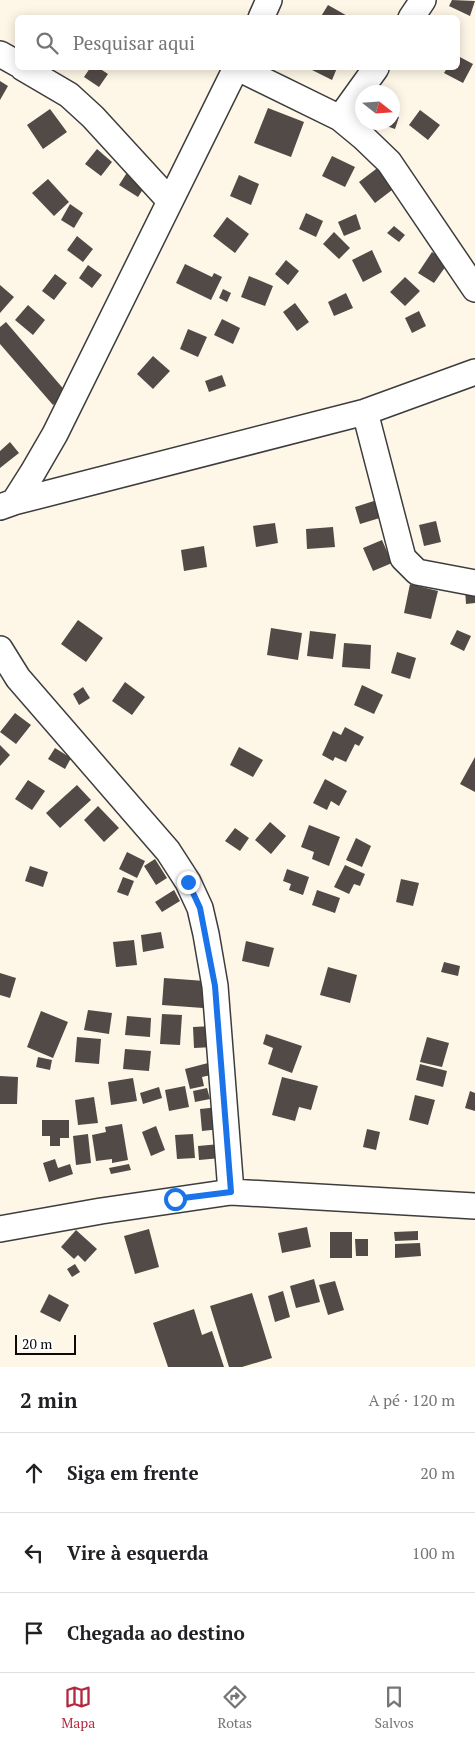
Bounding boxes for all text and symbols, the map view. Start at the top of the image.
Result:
search box [15,15,460,70]
icon: search [33,29,61,57]
text: Pesquisar aqui [73,30,195,55]
north arrow [355,85,400,130]
route end [177,871,200,894]
route start [164,1188,187,1211]
scale bar [15,1332,76,1355]
text: 20 m [22,1334,52,1353]
text: 2 min [20,1386,77,1414]
text: A pé · 120 m [368,1389,455,1411]
icon: ahead [20,1459,48,1487]
text: Siga em frente [67,1460,199,1485]
text: 20 m [420,1462,455,1484]
icon: left [20,1539,48,1567]
text: Vire à esquerda [67,1540,209,1565]
text: 100 m [412,1542,455,1564]
icon: arrive [20,1619,48,1647]
text: Chegada ao destino [67,1620,245,1645]
tab: Mapa [61,1683,95,1732]
tab: Rotas [218,1683,252,1732]
tab: Salvos [374,1683,414,1732]

